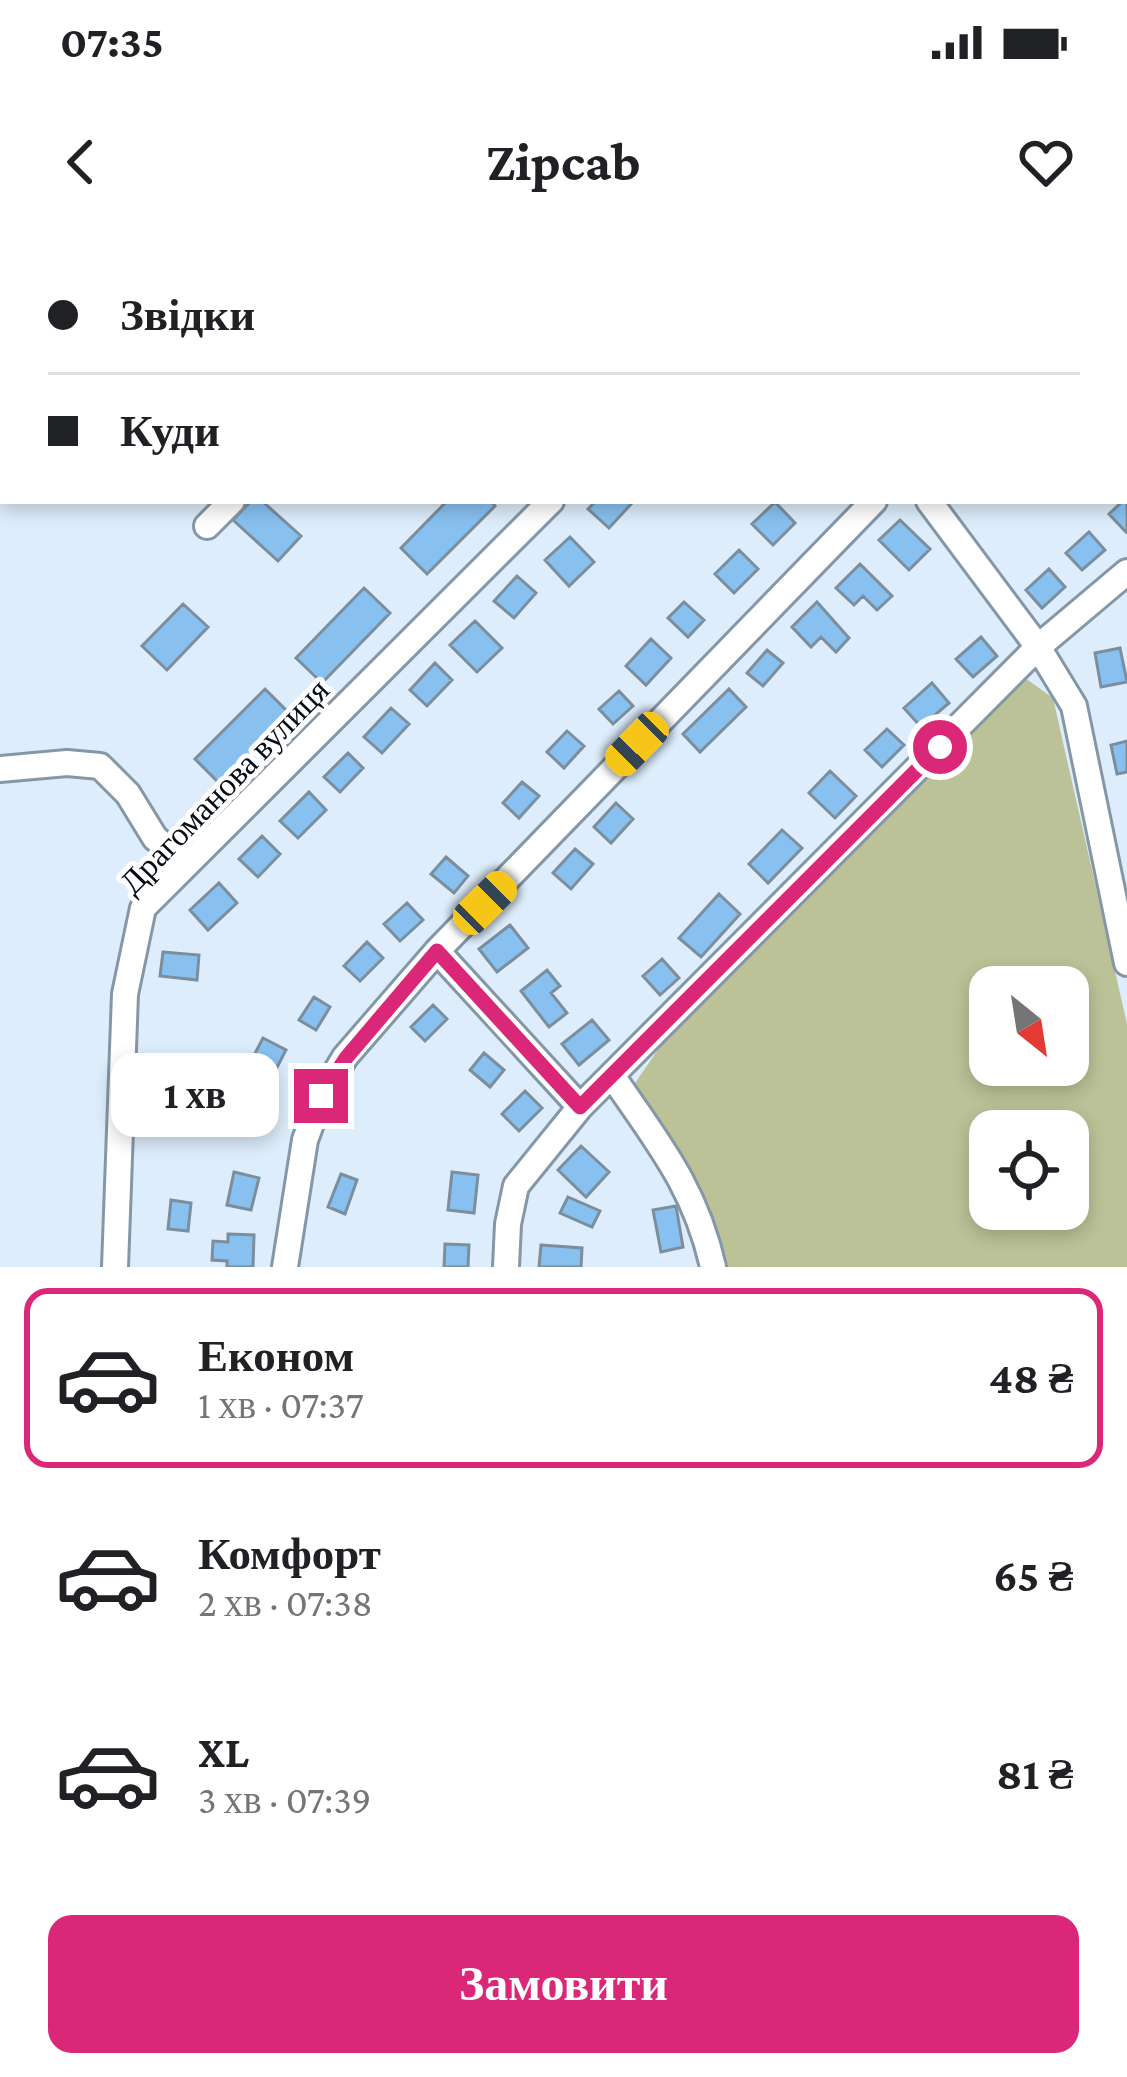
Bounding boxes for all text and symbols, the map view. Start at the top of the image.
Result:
text: 07:35 [60,17,164,67]
icon: back [48,129,114,195]
icon: heart [1013,129,1079,195]
text: Zipcab [486,132,641,192]
text: Звідки [120,290,255,340]
text: Куди [120,406,220,456]
street label: Драгоманова вулиця [112,671,336,901]
car [599,706,675,782]
route start [913,720,967,774]
car [447,865,523,941]
north arrow [969,966,1089,1086]
map controls [969,966,1089,1230]
callout: 1 хв [111,1054,279,1138]
route end [294,1069,348,1123]
text: 1 хв [164,1073,226,1116]
button: locate [969,1110,1089,1230]
icon: car [54,1324,162,1432]
text: Економ [198,1331,354,1381]
text: 48 ₴ [989,1353,1073,1403]
text: 1 хв · 07:37 [198,1383,364,1426]
icon: car [54,1522,162,1630]
text: Комфорт [198,1529,381,1579]
text: 65 ₴ [993,1551,1073,1601]
text: 2 хв · 07:38 [198,1581,373,1624]
icon: car [54,1720,162,1828]
text: XL [198,1727,249,1777]
text: 81 ₴ [996,1749,1073,1799]
text: 3 хв · 07:39 [198,1778,371,1821]
button: Замовити [48,1915,1079,2053]

